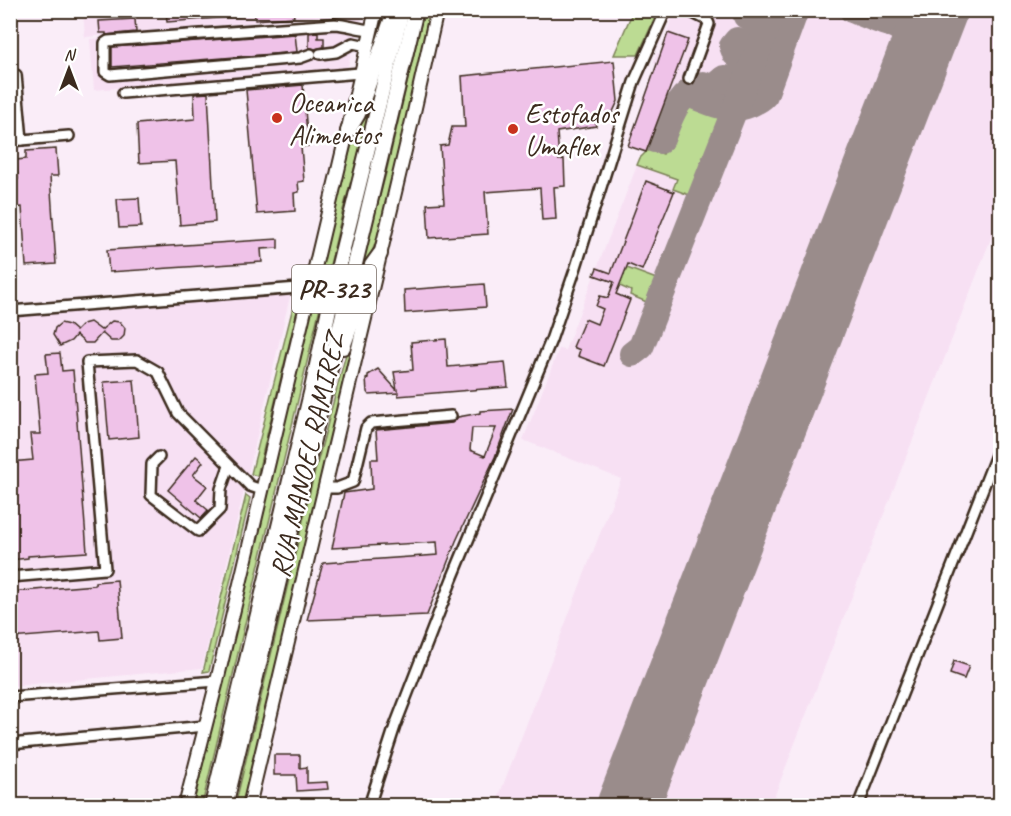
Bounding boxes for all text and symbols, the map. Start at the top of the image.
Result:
north arrow [39,39,99,99]
text: N [64,45,77,65]
place label: Oceanica Alimentos [289,85,383,152]
place label: Estofados Umaflex [525,96,621,163]
marker: Oceanica Alimentos [270,111,284,125]
marker: Estofados Umaflex [506,122,520,136]
road number: PR-323 [292,265,376,313]
street label: RUA MANOEL RAMIREZ [262,325,353,580]

